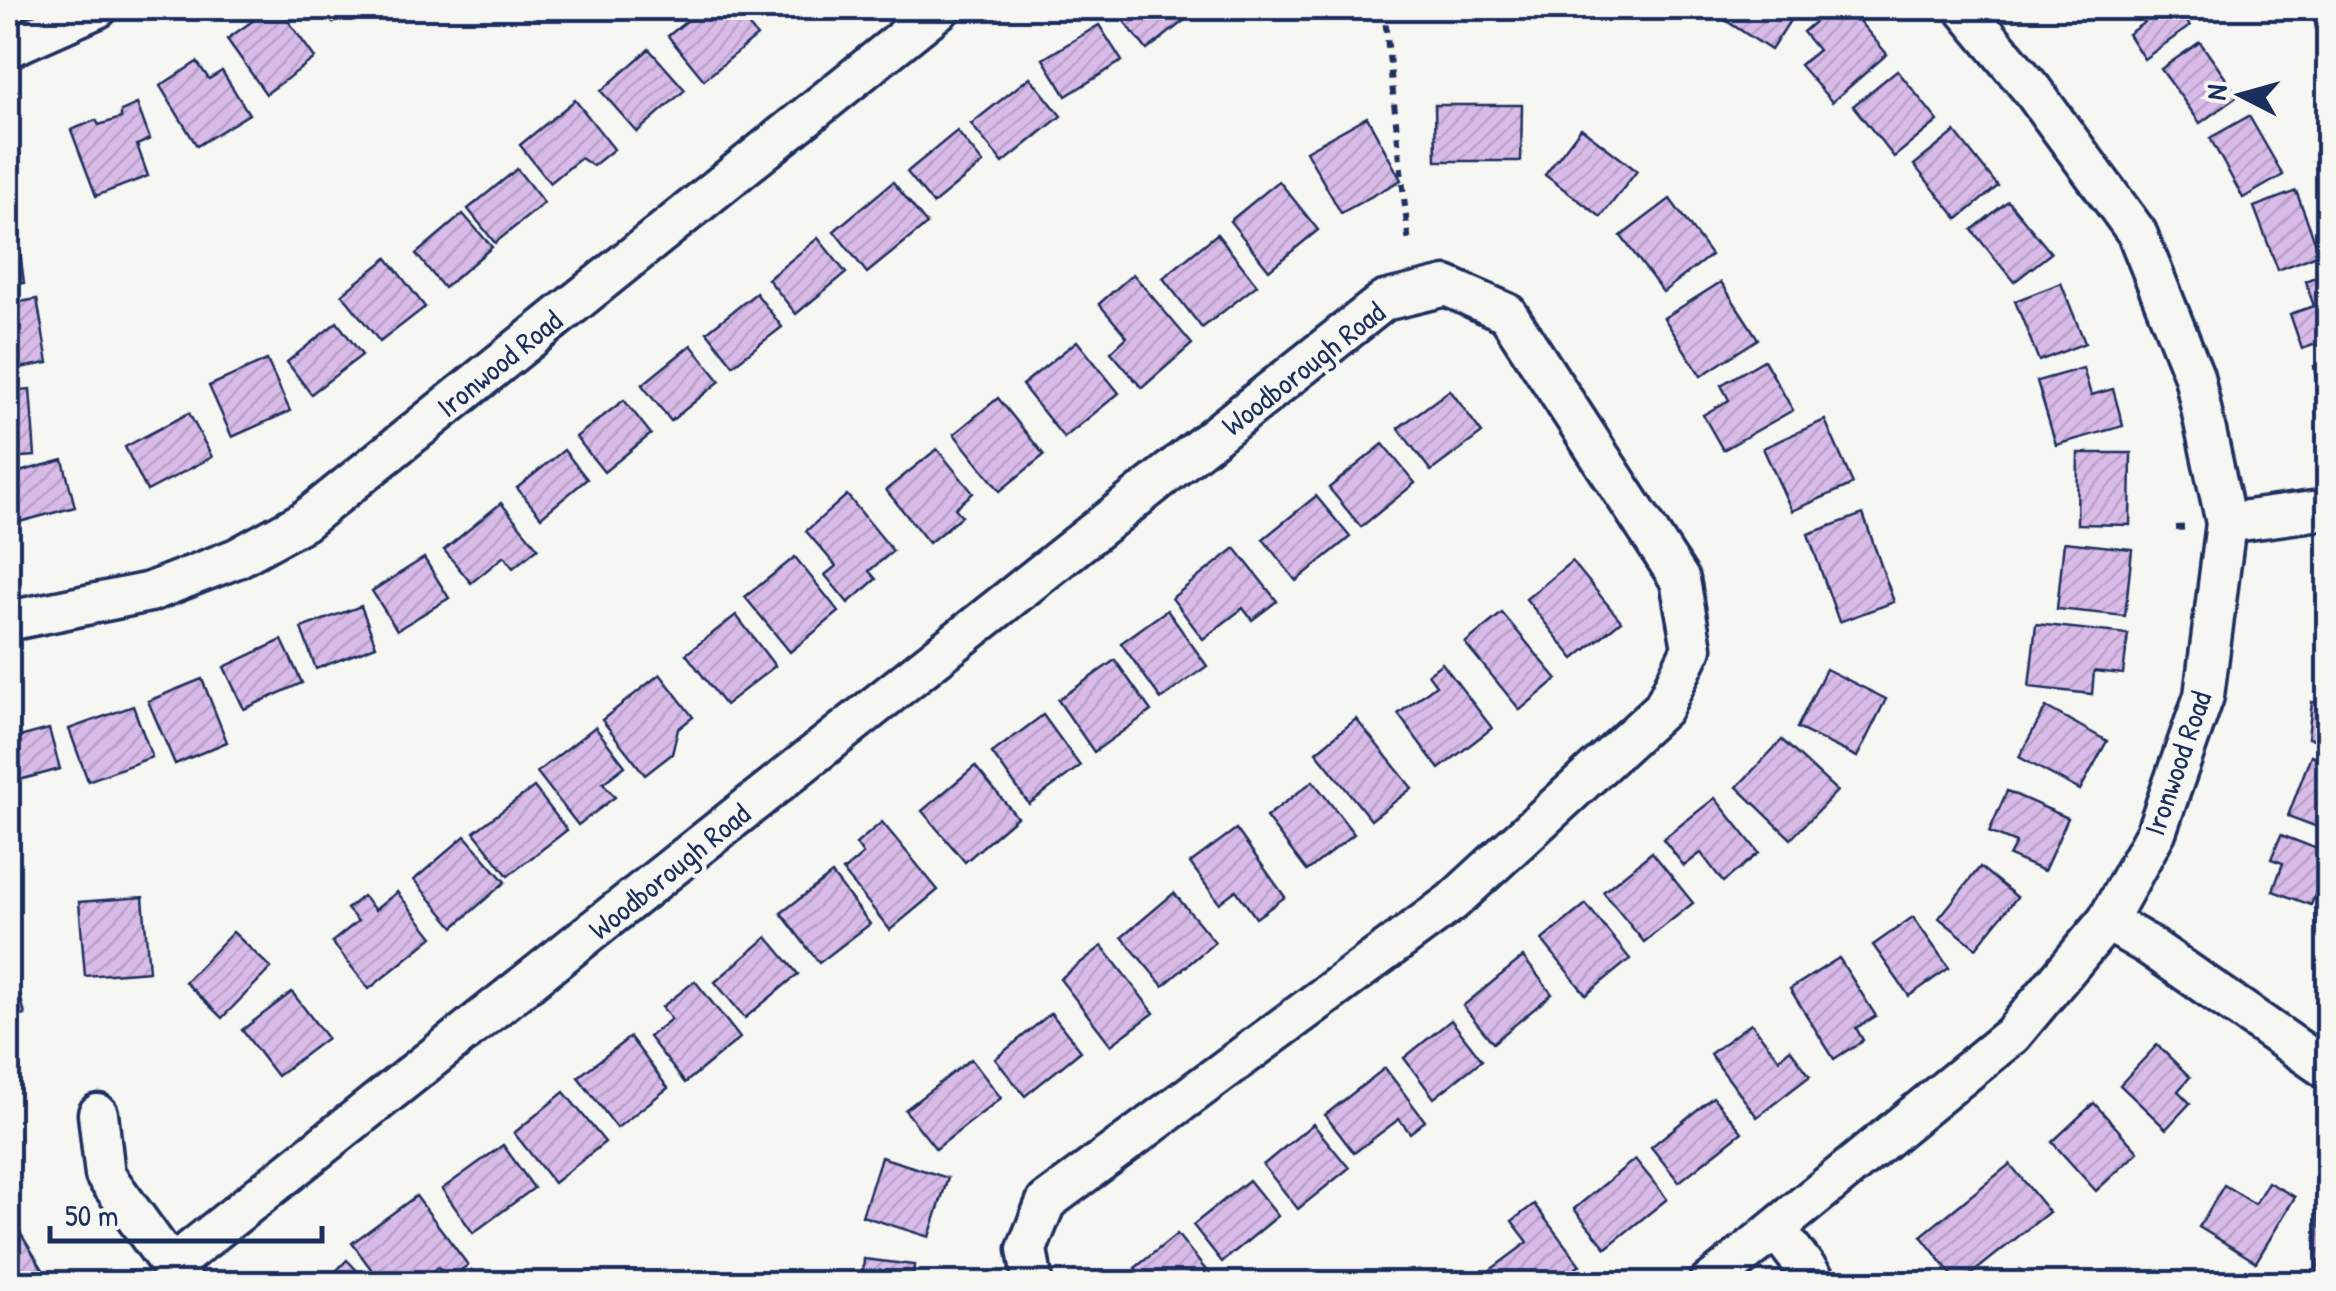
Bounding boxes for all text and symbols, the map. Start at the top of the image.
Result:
north arrow [2191,45,2291,145]
text: N [2196,83,2236,102]
street label: Woodborough Road [1213,292,1393,444]
street label: Ironwood Road [428,300,570,426]
street label: Ironwood Road [2134,685,2220,840]
street label: Woodborough Road [580,793,758,948]
scale bar [50,1181,322,1243]
text: 50 m [65,1195,118,1235]

